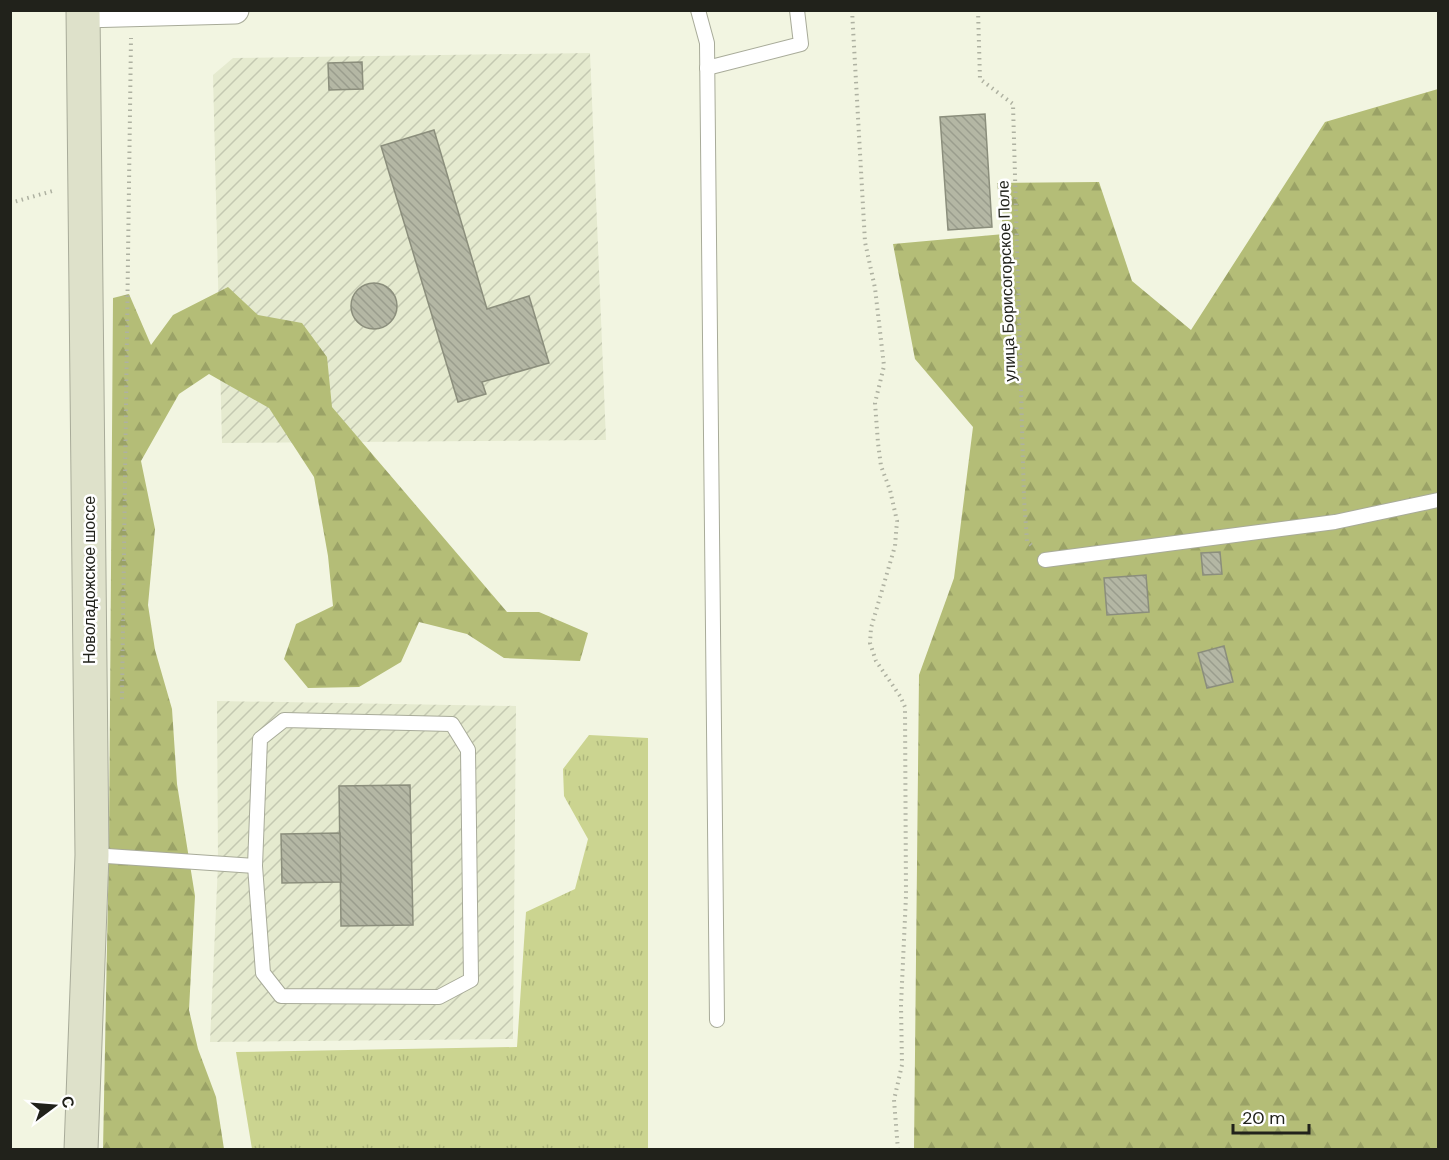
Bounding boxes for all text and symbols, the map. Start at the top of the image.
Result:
street label: улица Борисогорское Поле [992,180,1021,382]
street label: Новоладожское шоссе [79,496,100,664]
north arrow [24,1076,84,1136]
text: С [56,1094,80,1111]
scale bar [1233,1097,1310,1135]
text: 20 m [1242,1106,1285,1130]

